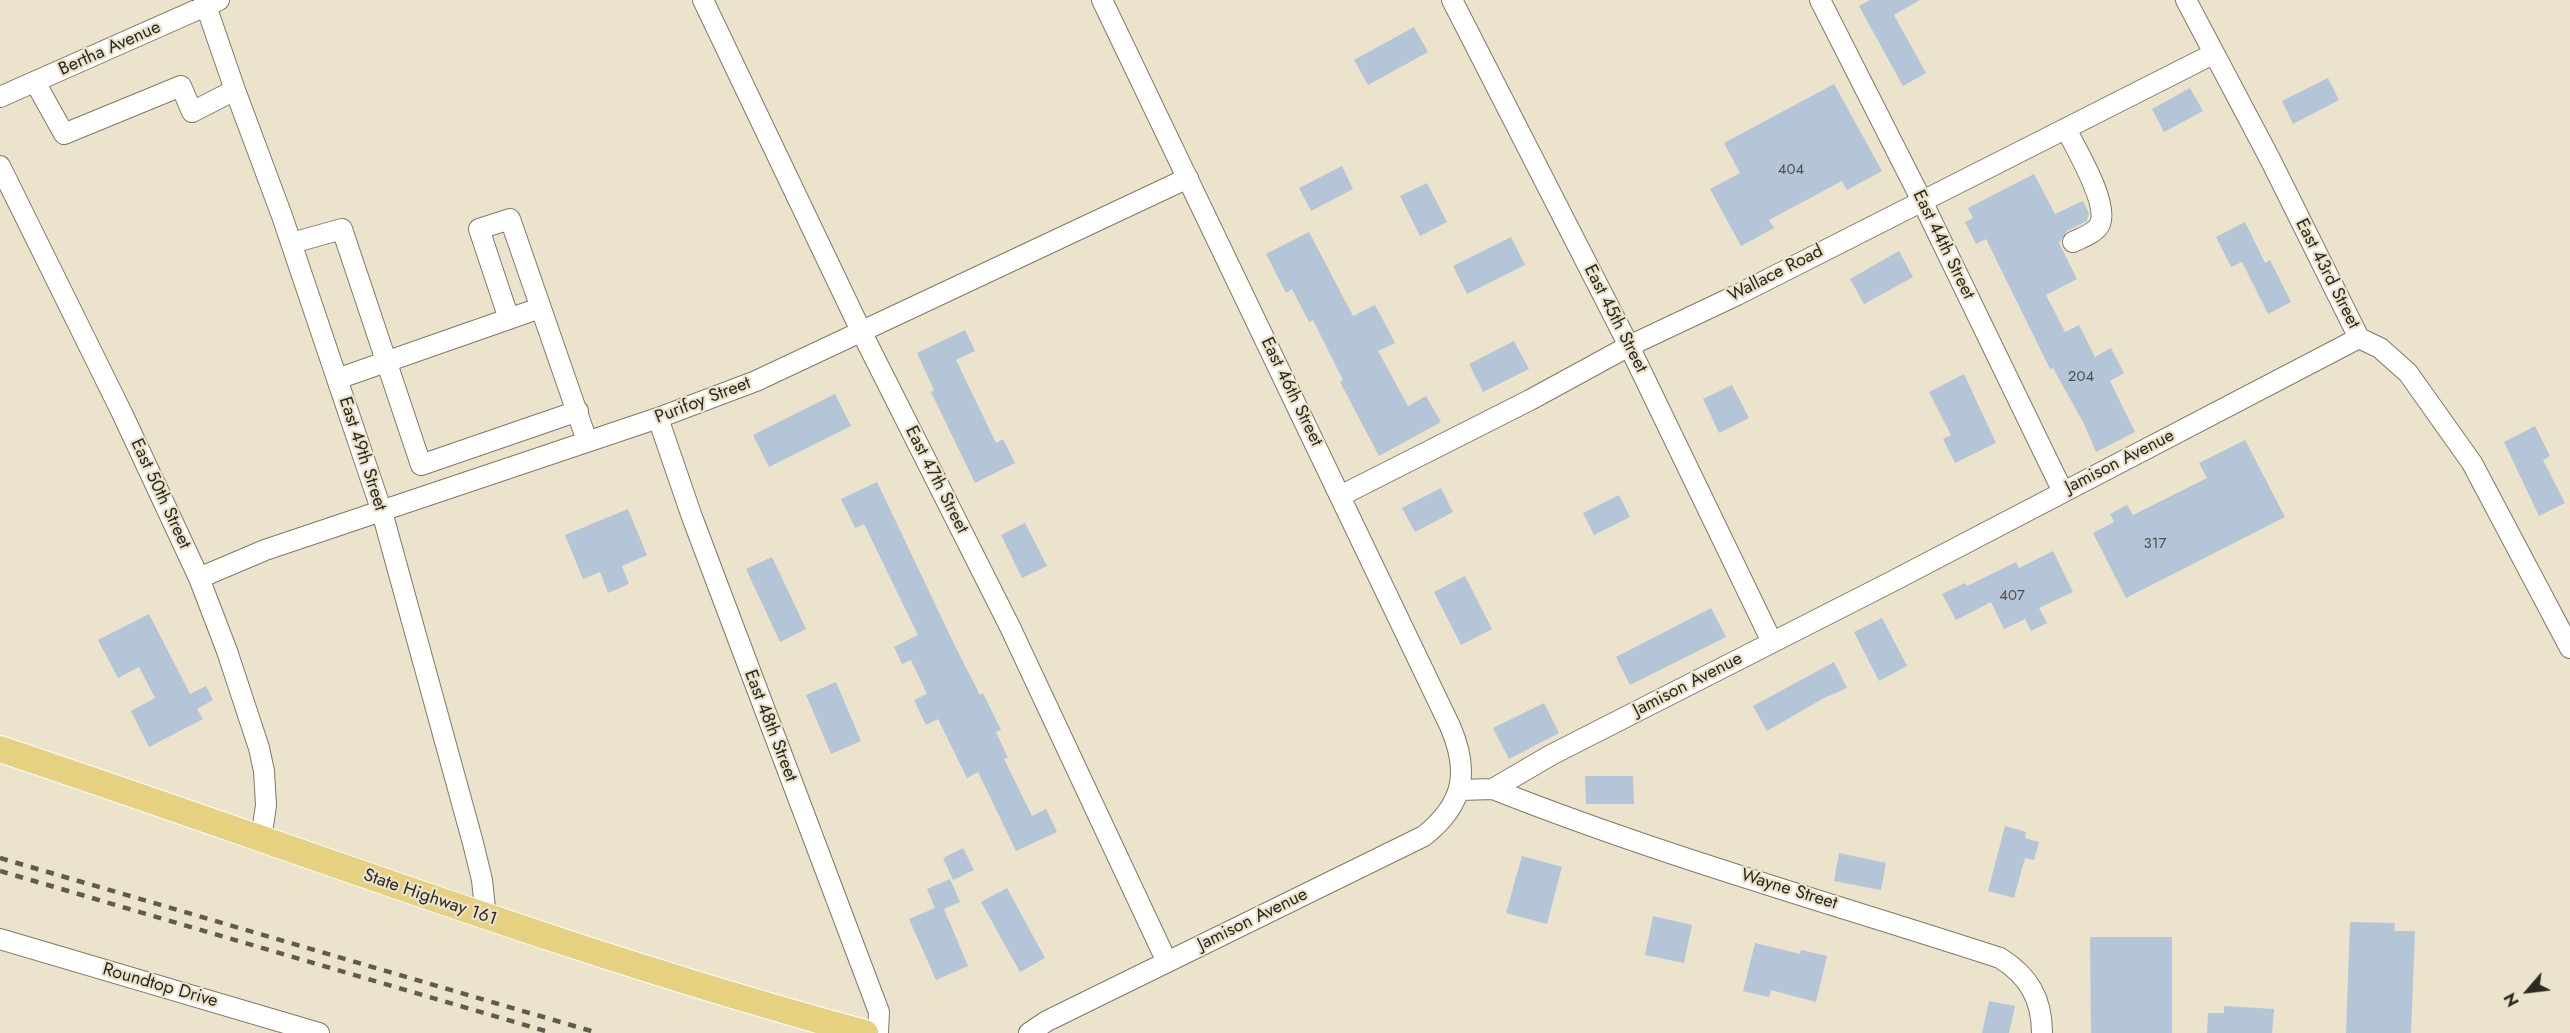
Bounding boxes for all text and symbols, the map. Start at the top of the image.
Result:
street label: Bertha Avenue [56,17,164,81]
house number: 404 [1778,161,1804,179]
street label: East 44th Street [1907,187,1979,303]
street label: East 43rd Street [2290,215,2364,333]
street label: Wallace Road [1725,241,1827,307]
street label: East 45th Street [1579,261,1651,377]
street label: East 46th Street [1255,334,1327,450]
house number: 204 [2068,368,2094,386]
street label: Purifoy Street [652,373,754,429]
street label: East 49th Street [333,394,391,514]
street label: East 47th Street [900,423,972,537]
street label: Jamison Avenue [2062,425,2178,499]
street label: East 50th Street [125,436,195,552]
house number: 317 [2144,535,2166,553]
house number: 407 [1999,587,2025,605]
street label: Jamison Avenue [1630,648,1746,722]
street label: East 48th Street [739,667,801,785]
street label: State Highway 161 [360,865,500,931]
street label: Wayne Street [1738,865,1840,915]
street label: Jamison Avenue [1194,884,1312,956]
street label: Roundtop Drive [100,959,220,1013]
north arrow [2498,961,2558,1021]
text: N [2499,989,2525,1011]

